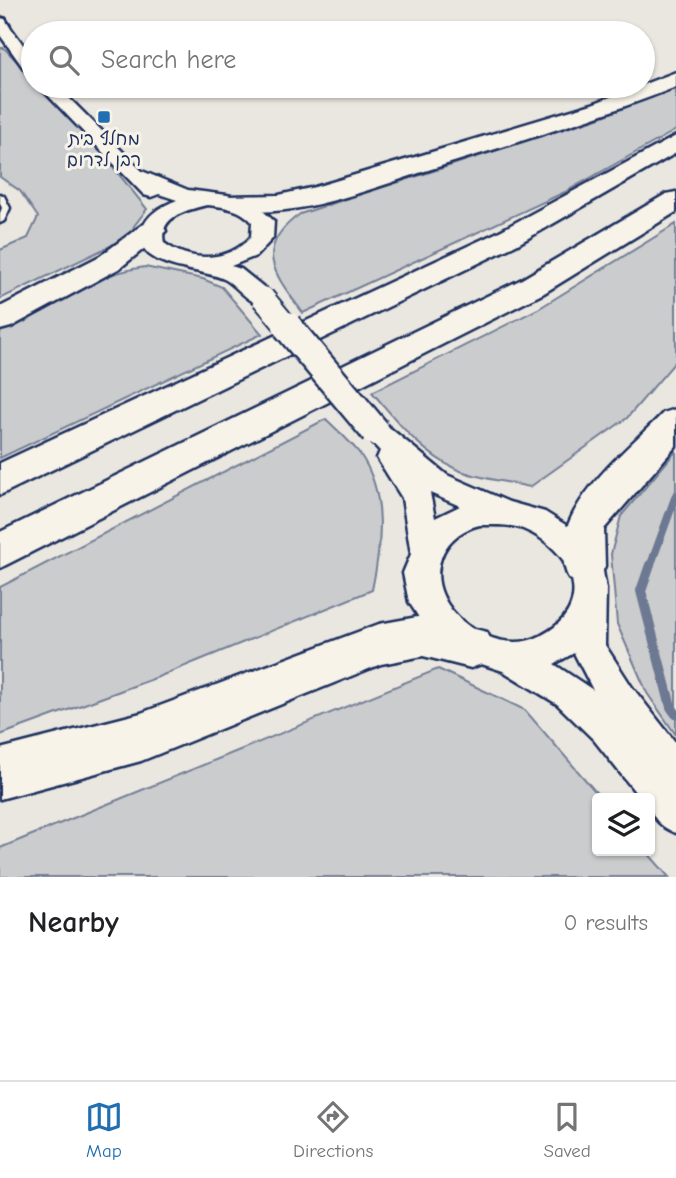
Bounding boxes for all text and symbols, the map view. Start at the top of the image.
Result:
search box [21,21,655,98]
icon: search [45,41,83,79]
text: Search here [101,45,236,75]
marker: מחלף בית רבן לדרום [96,109,112,125]
place label: מחלף בית רבן לדרום [67,129,141,171]
map controls [592,793,655,856]
button: layers [592,793,655,856]
text: Nearby [28,905,119,940]
text: 0 results [564,909,648,936]
tab: Map [85,1098,123,1162]
tab: Directions [293,1098,373,1162]
tab: Saved [544,1098,591,1162]

